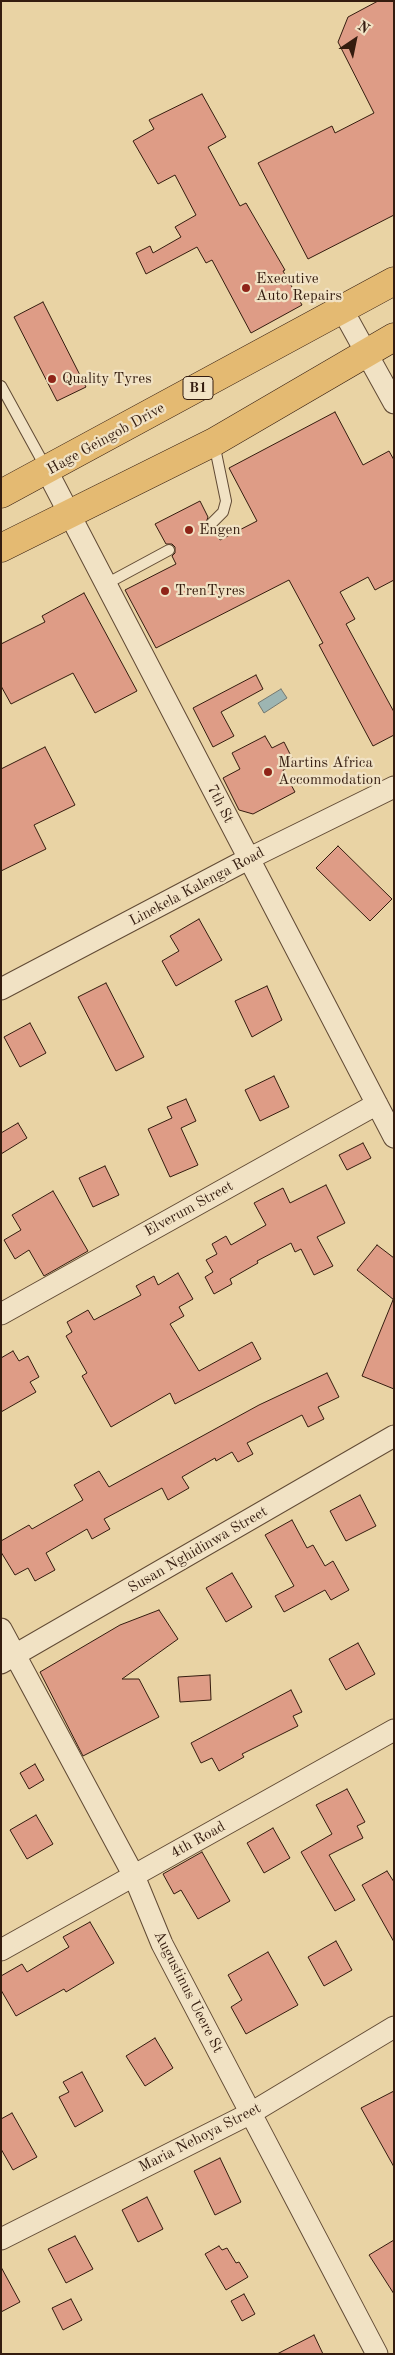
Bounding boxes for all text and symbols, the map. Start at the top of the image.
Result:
north arrow [330,15,380,65]
text: N [355,19,372,36]
place label: Executive Auto Repairs [256,270,342,305]
marker: Executive Auto Repairs [240,282,252,294]
place label: Quality Tyres [62,370,152,388]
marker: Quality Tyres [46,373,58,385]
road number: B1 [183,376,213,399]
street label: Hage Geingob Drive [44,399,168,479]
place label: Engen [199,521,241,539]
marker: Engen [183,524,195,536]
place label: TrenTyres [175,582,245,600]
marker: TrenTyres [159,585,171,597]
place label: Martins Africa Accommodation [278,754,381,789]
marker: Martins Africa Accommodation [262,766,274,778]
street label: 7th St [203,782,237,826]
street label: Linekela Kalenga Road [126,844,268,930]
street label: Elverum Street [142,1177,236,1241]
street label: Susan Nghidinwa Street [125,1503,271,1597]
street label: 4th Road [168,1818,228,1862]
street label: Augustinus Ueere St [149,1928,227,2056]
street label: Maria Nehoya Street [136,2099,264,2177]

